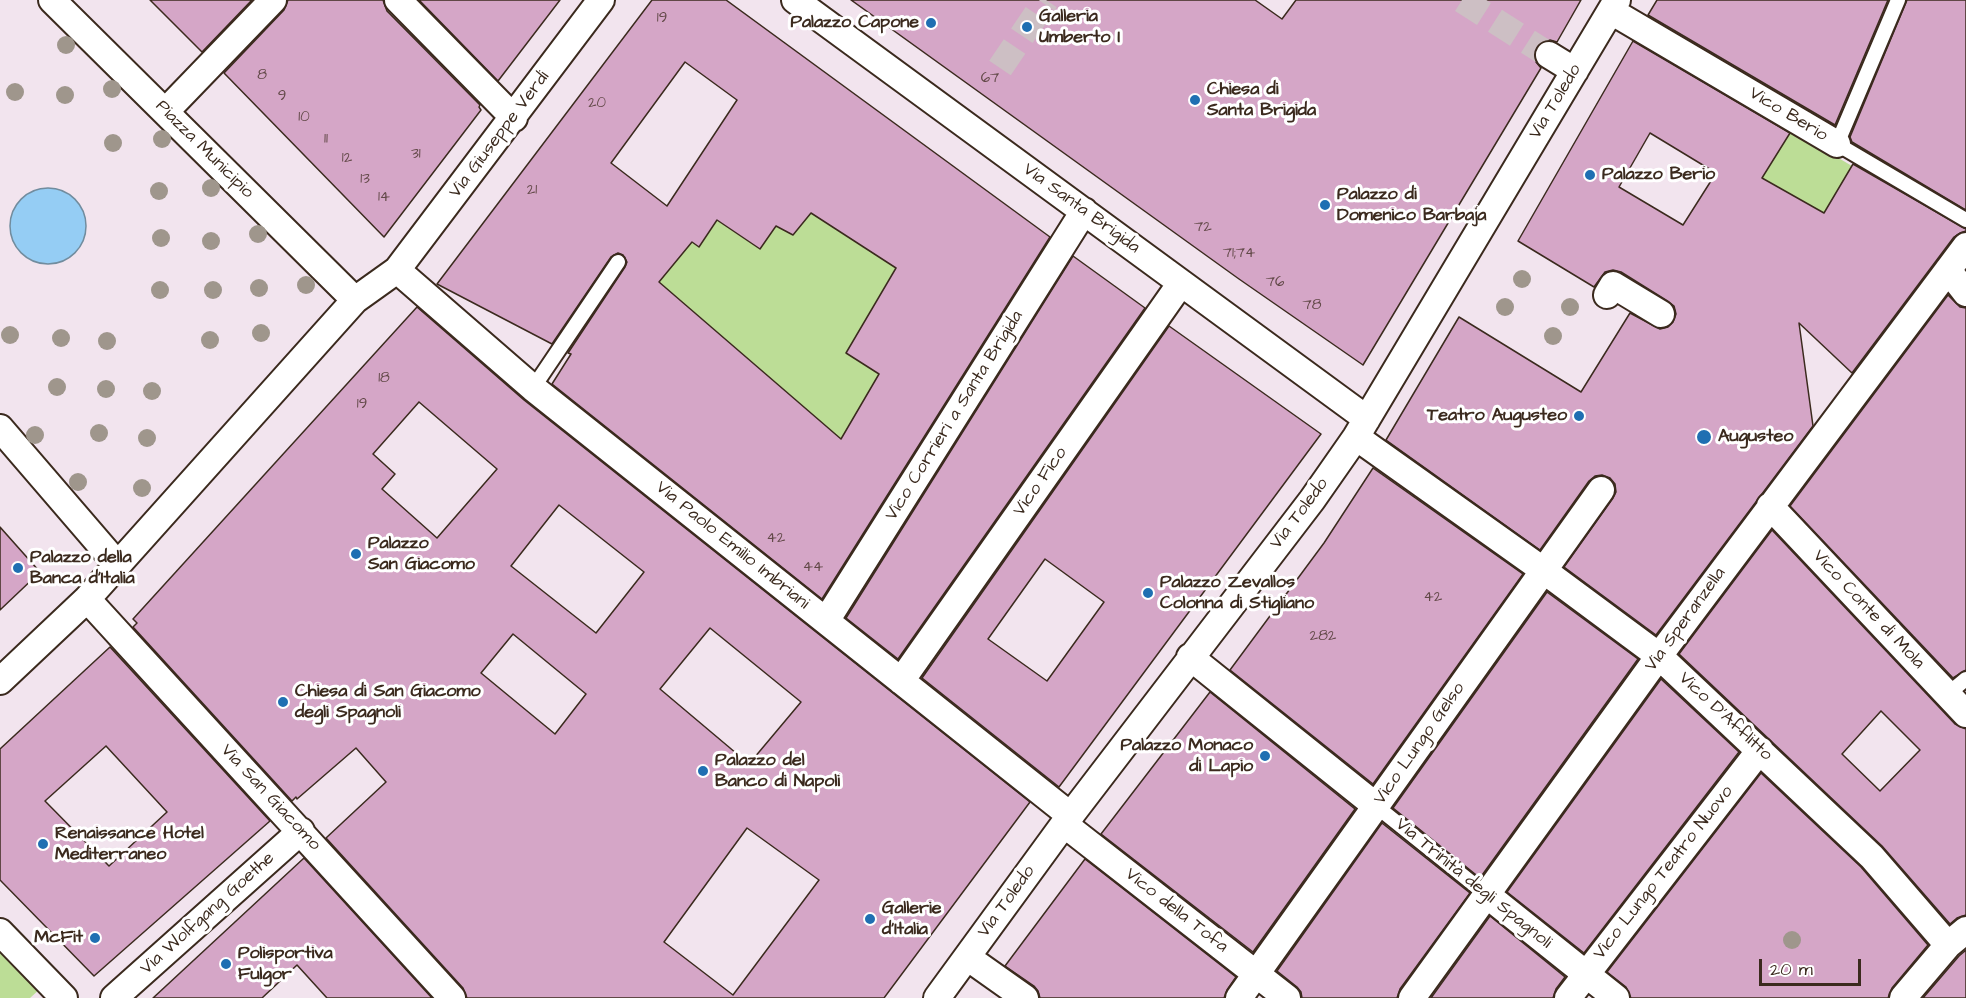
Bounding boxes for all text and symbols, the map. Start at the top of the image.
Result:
place label: Galleria Umberto I [1039,6,1120,48]
house number: 19 [657,10,667,28]
place label: Palazzo Capone [790,12,919,34]
marker: Palazzo Capone [924,16,938,30]
marker: Galleria Umberto I [1020,20,1034,34]
street label: Via Toledo [1525,61,1587,143]
house number: 8 [257,67,267,85]
street label: Via Giuseppe Verdi [445,67,555,203]
house number: 67 [981,70,999,88]
place label: Chiesa di Santa Brigida [1207,79,1316,122]
street label: Vico Berio [1745,83,1831,147]
house number: 9 [278,88,286,106]
marker: Chiesa di Santa Brigida [1188,93,1202,107]
house number: 20 [588,95,606,113]
street label: Piazza Municipio [150,96,258,204]
house number: 10 [298,109,310,127]
house number: 11 [324,131,328,149]
house number: 31 [411,146,421,164]
house number: 12 [342,150,352,168]
street label: Via Santa Brigida [1018,159,1144,259]
place label: Palazzo Berio [1602,164,1715,186]
marker: Palazzo Berio [1583,168,1597,182]
house number: 13 [360,171,370,189]
house number: 21 [527,182,537,200]
place label: Palazzo di Domenico Barbaja [1337,184,1487,226]
house number: 14 [378,189,390,207]
marker: Palazzo di Domenico Barbaja [1318,198,1332,212]
house number: 72 [1194,219,1212,237]
house number: 71;74 [1223,245,1255,263]
house number: 76 [1266,274,1284,292]
house number: 78 [1303,297,1321,315]
street label: Vico Corrieri a Santa Brigida [881,307,1029,525]
house number: 18 [378,370,390,388]
house number: 19 [357,396,367,414]
place label: Teatro Augusteo [1427,405,1567,427]
marker: Teatro Augusteo [1572,409,1586,423]
place label: Augusteo [1718,426,1793,448]
marker: Augusteo [1695,428,1713,446]
street label: Vico Fico [1009,443,1073,521]
street label: Via Toledo [1266,474,1334,554]
street label: Via Paolo Emilio Imbriani [651,477,813,615]
house number: 42 [767,530,785,548]
place label: Palazzo San Giacomo [368,533,475,576]
street label: Vico Conte di Mola [1807,546,1929,674]
place label: Palazzo della Banca d'Italia [30,547,135,590]
marker: Palazzo San Giacomo [349,547,363,561]
house number: 44 [803,559,823,577]
marker: Palazzo della Banca d'Italia [11,561,25,575]
street label: Via Speranzella [1641,564,1731,676]
place label: Palazzo Zevallos Colonna di Stigliano [1160,572,1314,614]
marker: Palazzo Zevallos Colonna di Stigliano [1141,586,1155,600]
house number: 42 [1424,589,1442,607]
house number: 282 [1310,628,1336,646]
street label: Vico D'Afflitto [1674,668,1776,766]
street label: Vico Lungo Gelso [1370,679,1470,809]
place label: Chiesa di San Giacomo degli Spagnoli [295,681,481,724]
marker: Chiesa di San Giacomo degli Spagnoli [276,695,290,709]
place label: Palazzo Monaco di Lapio [1121,735,1253,777]
street label: Via San Giacomo [215,740,325,856]
marker: Palazzo Monaco di Lapio [1258,749,1272,763]
place label: Palazzo del Banco di Napoli [715,750,840,792]
marker: Palazzo del Banco di Napoli [696,764,710,778]
street label: Vico Lungo Teatro Nuovo [1589,782,1739,964]
street label: Via Trinità degli Spagnoli [1390,814,1556,954]
place label: Renaissance Hotel Mediterraneo [55,823,204,866]
marker: Renaissance Hotel Mediterraneo [36,837,50,851]
street label: Via Wolfgang Goethe [136,848,280,980]
street label: Via Toledo [974,862,1040,942]
street label: Vico della Tofa [1120,864,1232,958]
place label: Gallerie d'Italia [882,898,941,940]
marker: Gallerie d'Italia [863,912,877,926]
place label: McFit [34,927,83,949]
marker: McFit [88,931,102,945]
place label: Polisportiva Fulgor [238,943,333,986]
scale bar [1762,947,1864,985]
marker: Polisportiva Fulgor [219,957,233,971]
text: 20 m [1770,957,1813,982]

